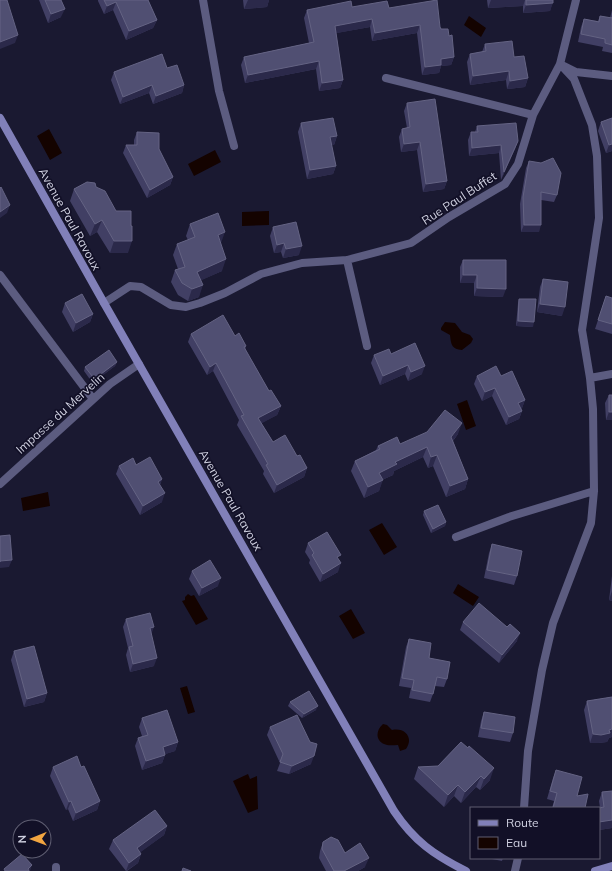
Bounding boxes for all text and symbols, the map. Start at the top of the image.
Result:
street label: Avenue Paul Ravoux [36,165,105,273]
street label: Rue Paul Buffet [419,168,499,228]
street label: Impasse du Mervelin [13,369,107,457]
street label: Avenue Paul Ravoux [196,447,266,554]
legend [470,807,600,859]
text: Route [506,815,539,830]
north arrow [12,819,52,859]
text: N [15,835,29,843]
text: Eau [506,835,527,850]

